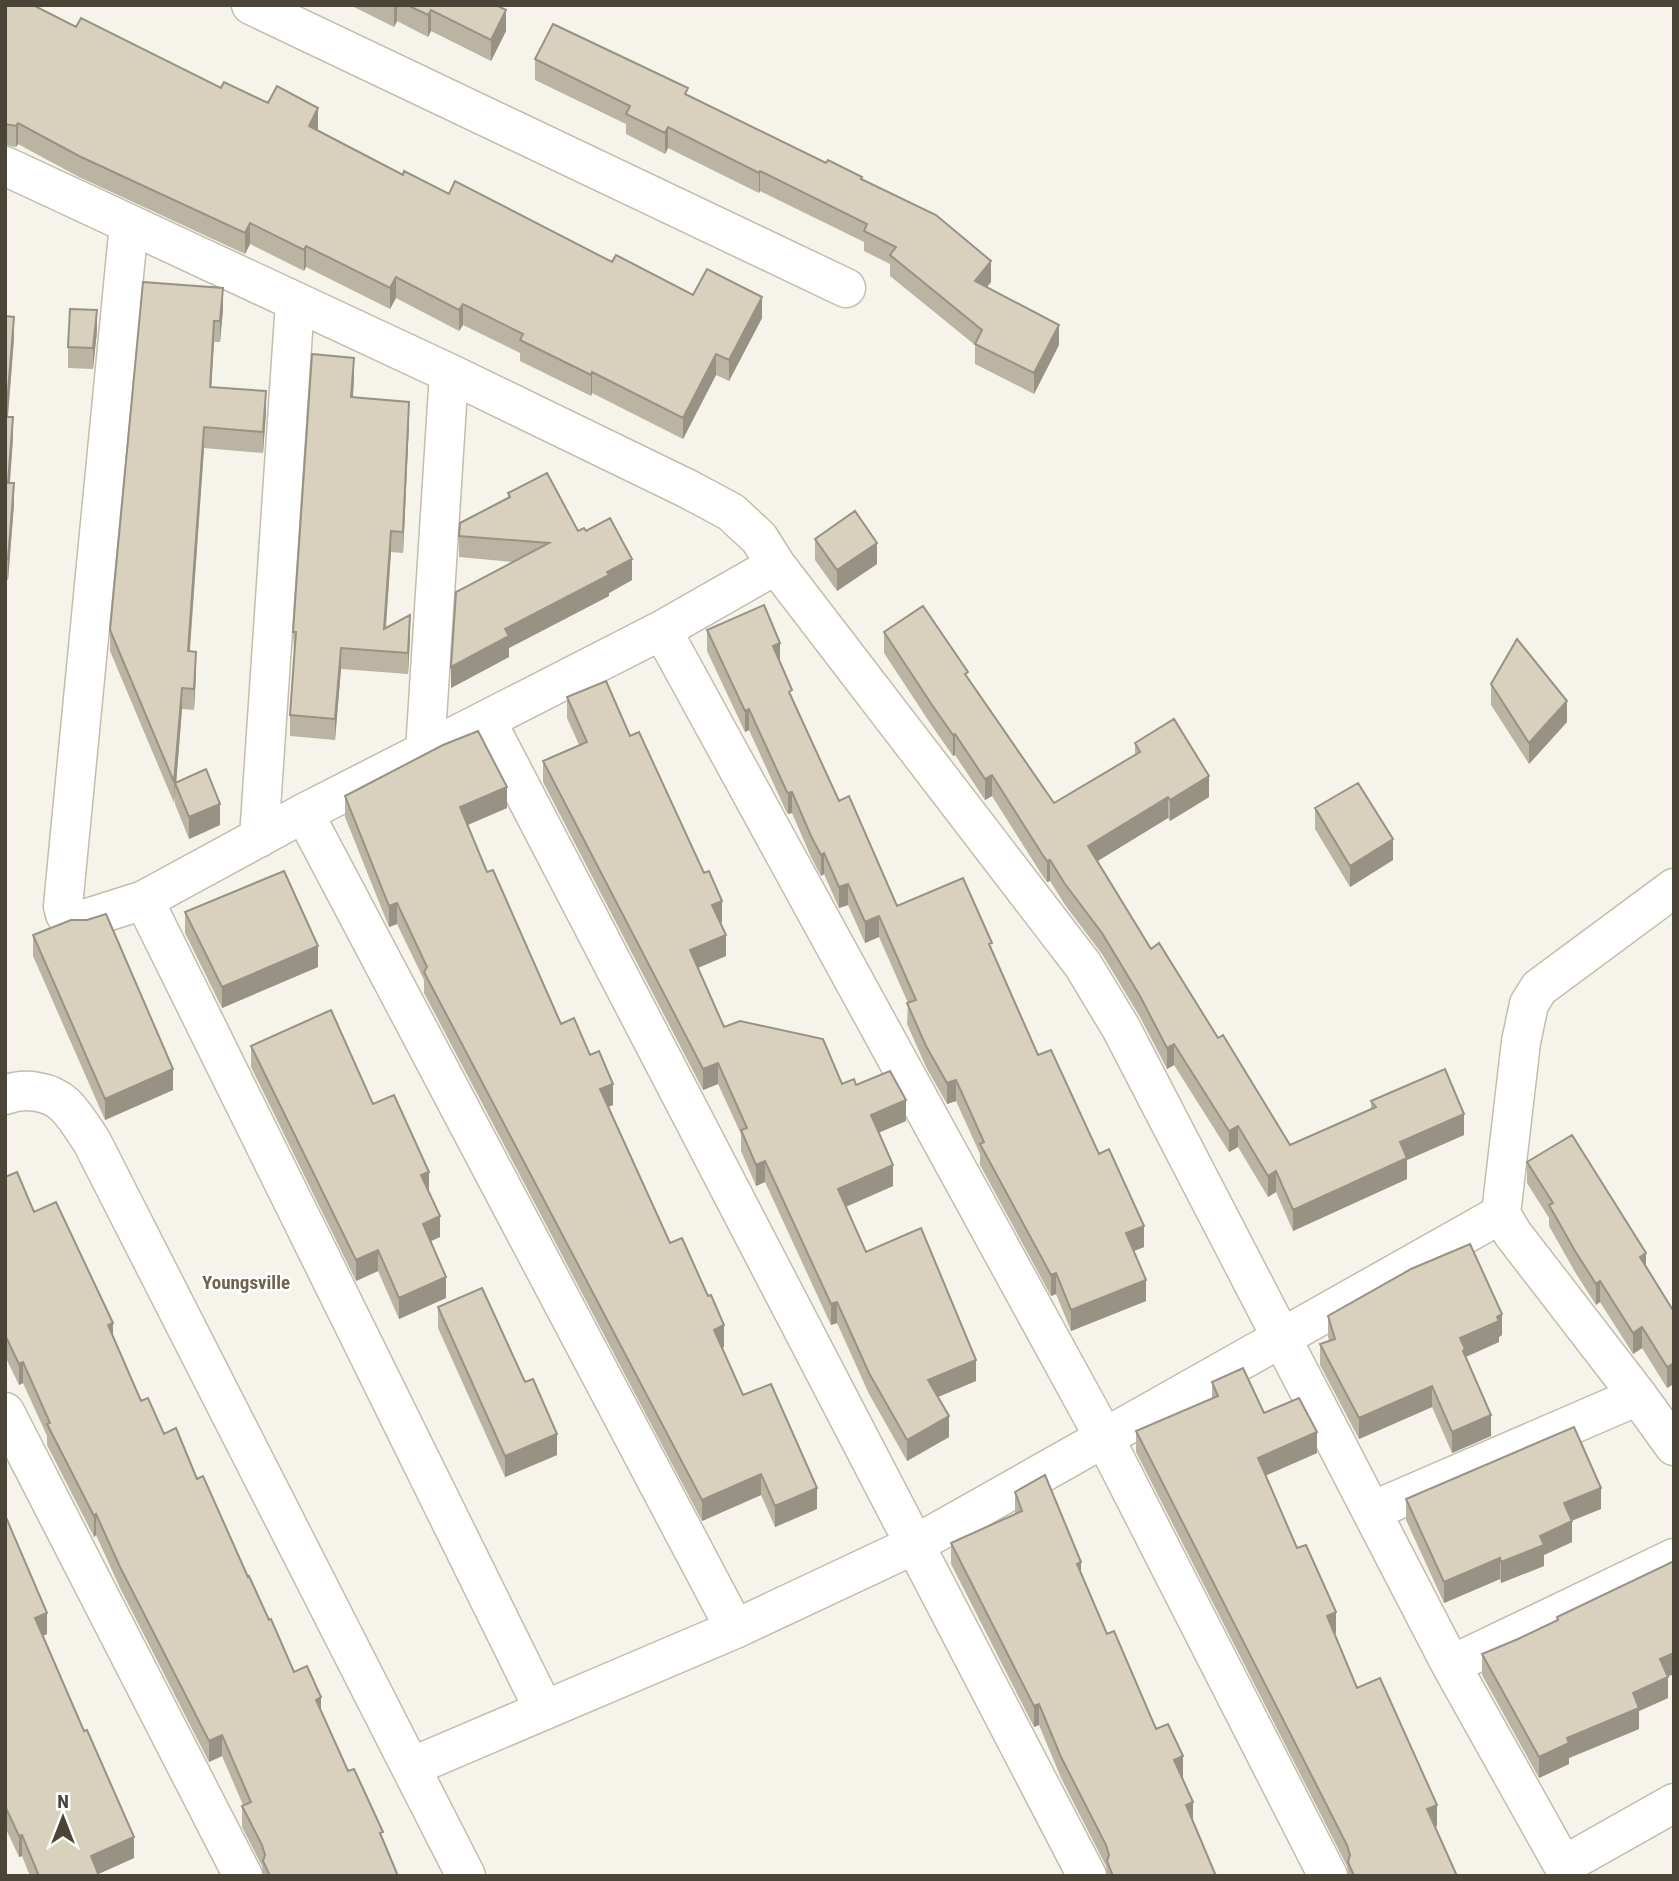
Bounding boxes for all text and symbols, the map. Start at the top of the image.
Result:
district label: Youngsville [202,1271,290,1294]
north arrow [28,1783,98,1853]
text: N [57,1790,69,1813]

